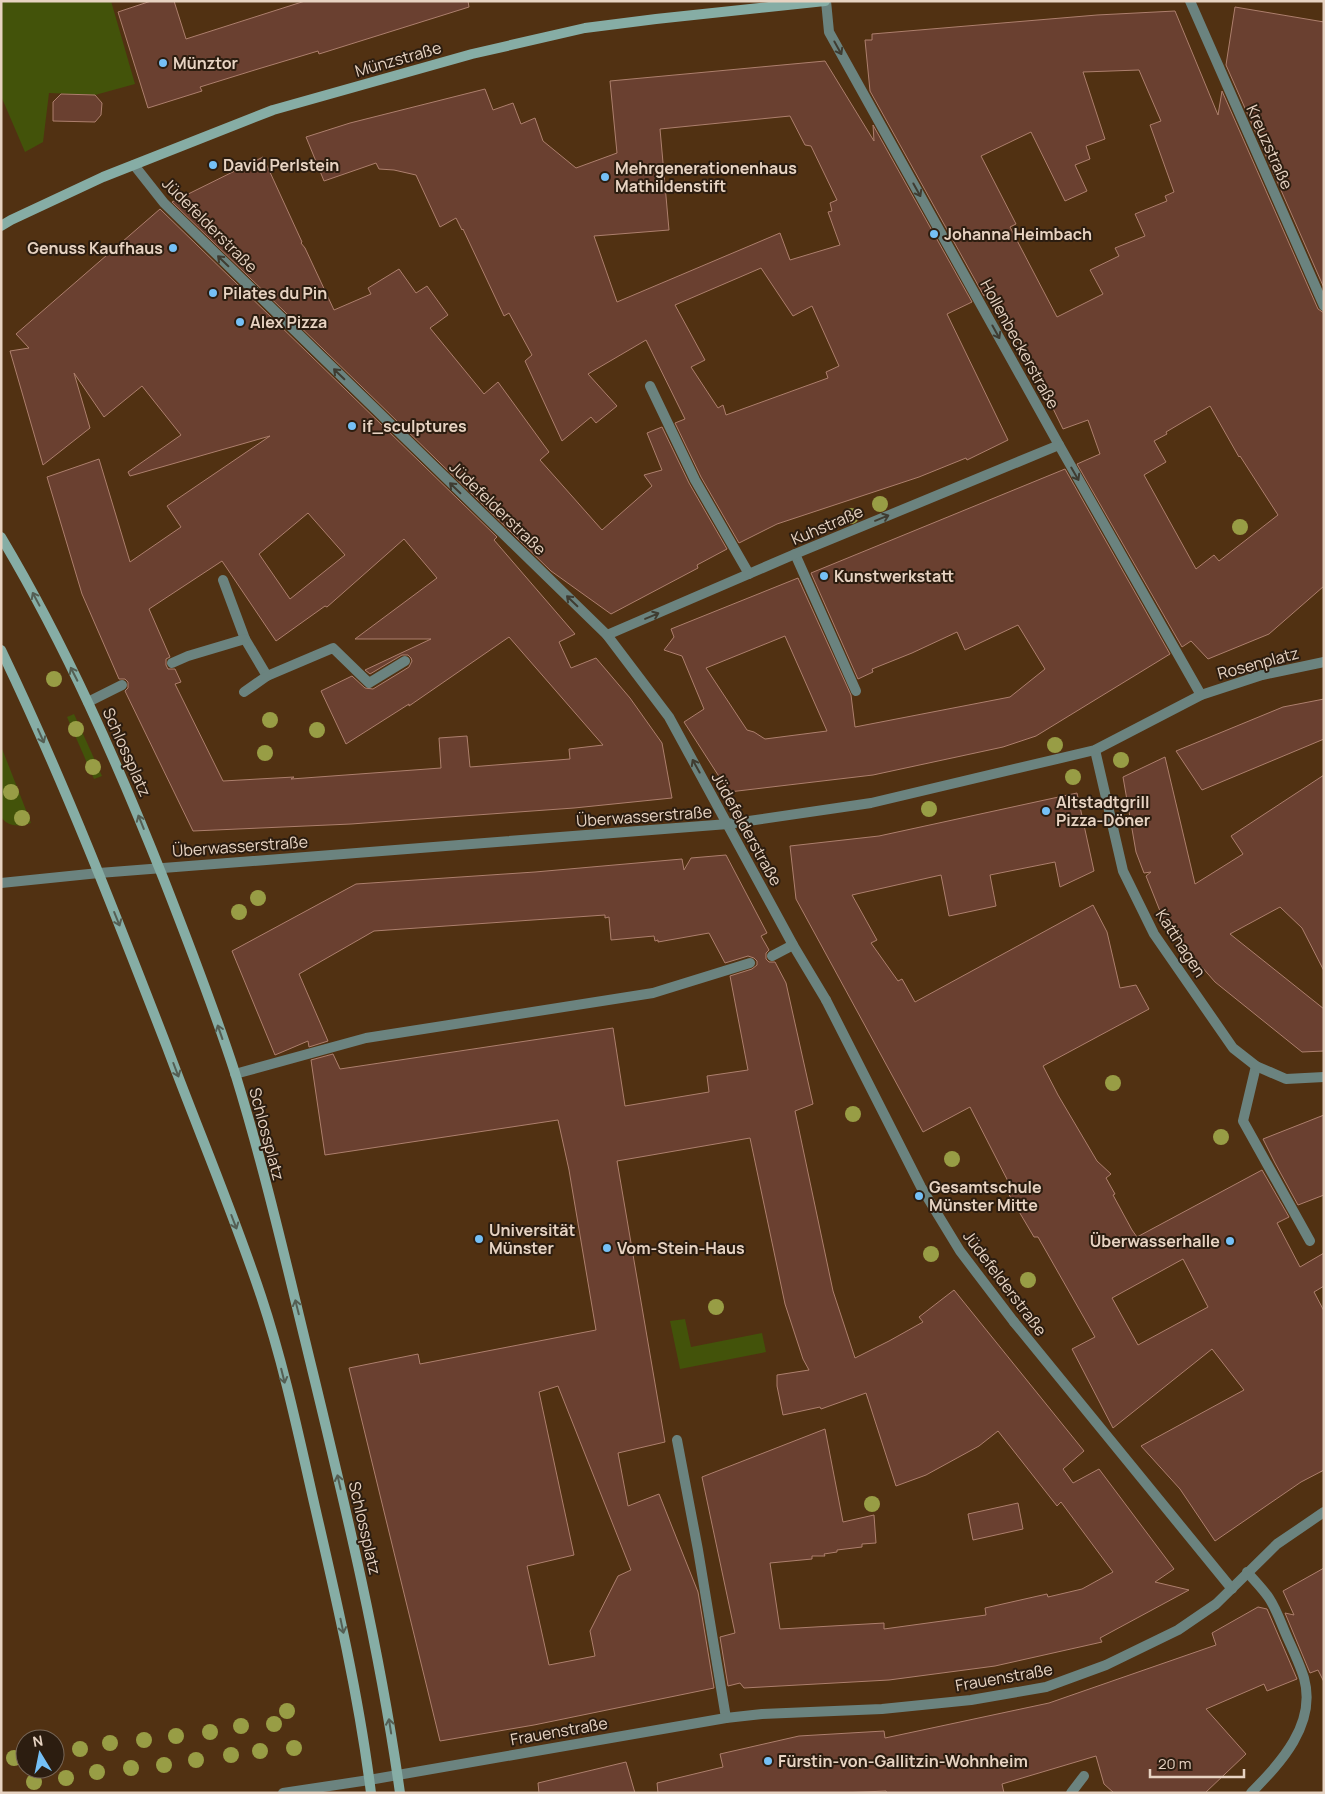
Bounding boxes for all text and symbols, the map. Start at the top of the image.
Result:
street label: Münzstraße [352,36,444,82]
one-way arrow [833,40,843,55]
place label: Münztor [173,52,238,74]
marker: Münztor [157,57,169,69]
street label: Kreuzstraße [1242,101,1298,193]
place label: David Perlstein [223,154,339,176]
place label: Mehrgenerationenhaus Mathildenstift [615,157,797,197]
marker: David Perlstein [207,159,219,171]
marker: Mehrgenerationenhaus Mathildenstift [599,171,611,183]
street label: Jüdefelderstraße [157,172,263,278]
one-way arrow [912,182,922,197]
place label: Johanna Heimbach [944,223,1092,245]
marker: Johanna Heimbach [928,228,940,240]
place label: Genuss Kaufhaus [27,237,163,259]
marker: Genuss Kaufhaus [167,242,179,254]
one-way arrow [216,255,229,267]
street label: Hollenbeckerstraße [975,275,1065,413]
place label: Pilates du Pin [223,282,327,304]
marker: Pilates du Pin [207,287,219,299]
place label: Alex Pizza [250,311,327,333]
marker: Alex Pizza [234,316,246,328]
one-way arrow [991,324,1001,339]
one-way arrow [333,368,345,380]
place label: if_sculptures [362,415,467,437]
marker: if_sculptures [346,420,358,432]
street label: Jüdefelderstraße [445,456,551,560]
one-way arrow [1070,466,1080,481]
one-way arrow [450,482,462,494]
street label: Kuhstraße [788,500,866,550]
one-way arrow [874,513,889,523]
place label: Kunstwerkstatt [834,565,954,587]
marker: Kunstwerkstatt [818,570,830,582]
one-way arrow [30,592,40,607]
one-way arrow [566,595,578,607]
one-way arrow [644,610,659,620]
street label: Rosenplatz [1215,642,1301,684]
one-way arrow [69,667,78,682]
street label: Schlossplatz [98,704,156,800]
one-way arrow [37,728,46,743]
one-way arrow [690,760,700,774]
street label: Jüdefelderstraße [707,768,787,890]
place label: Altstadtgrill Pizza-Döner [1056,791,1150,831]
street label: Überwasserstraße [575,800,713,832]
marker: Altstadtgrill Pizza-Döner [1040,805,1052,817]
one-way arrow [135,815,145,830]
street label: Überwasserstraße [171,830,309,862]
street label: Katthagen [1151,905,1211,981]
one-way arrow [112,911,122,926]
one-way arrow [215,1024,225,1040]
one-way arrow [171,1062,181,1077]
street label: Schlossplatz [244,1085,290,1183]
place label: Gesamtschule Münster Mitte [929,1176,1042,1216]
marker: Gesamtschule Münster Mitte [913,1190,925,1202]
one-way arrow [231,1214,240,1229]
place label: Universität Münster [489,1219,576,1259]
street label: Jüdefelderstraße [958,1226,1052,1340]
place label: Überwasserhalle [1090,1230,1220,1252]
marker: Universität Münster [473,1233,485,1245]
marker: Überwasserhalle [1224,1235,1236,1247]
place label: Vom-Stein-Haus [617,1237,745,1259]
marker: Vom-Stein-Haus [601,1242,613,1254]
one-way arrow [292,1299,301,1315]
one-way arrow [279,1368,288,1384]
one-way arrow [334,1474,343,1490]
street label: Schlossplatz [344,1479,386,1577]
one-way arrow [338,1618,347,1634]
street label: Frauenstraße [954,1658,1054,1696]
street label: Frauenstraße [509,1712,609,1750]
one-way arrow [384,1719,394,1735]
north arrow [15,1729,65,1779]
text: N [31,1730,44,1751]
scale bar [1150,1746,1244,1778]
place label: Fürstin-von-Gallitzin-Wohnheim [778,1750,1028,1772]
text: 20 m [1158,1753,1191,1774]
marker: Fürstin-von-Gallitzin-Wohnheim [762,1755,774,1767]

